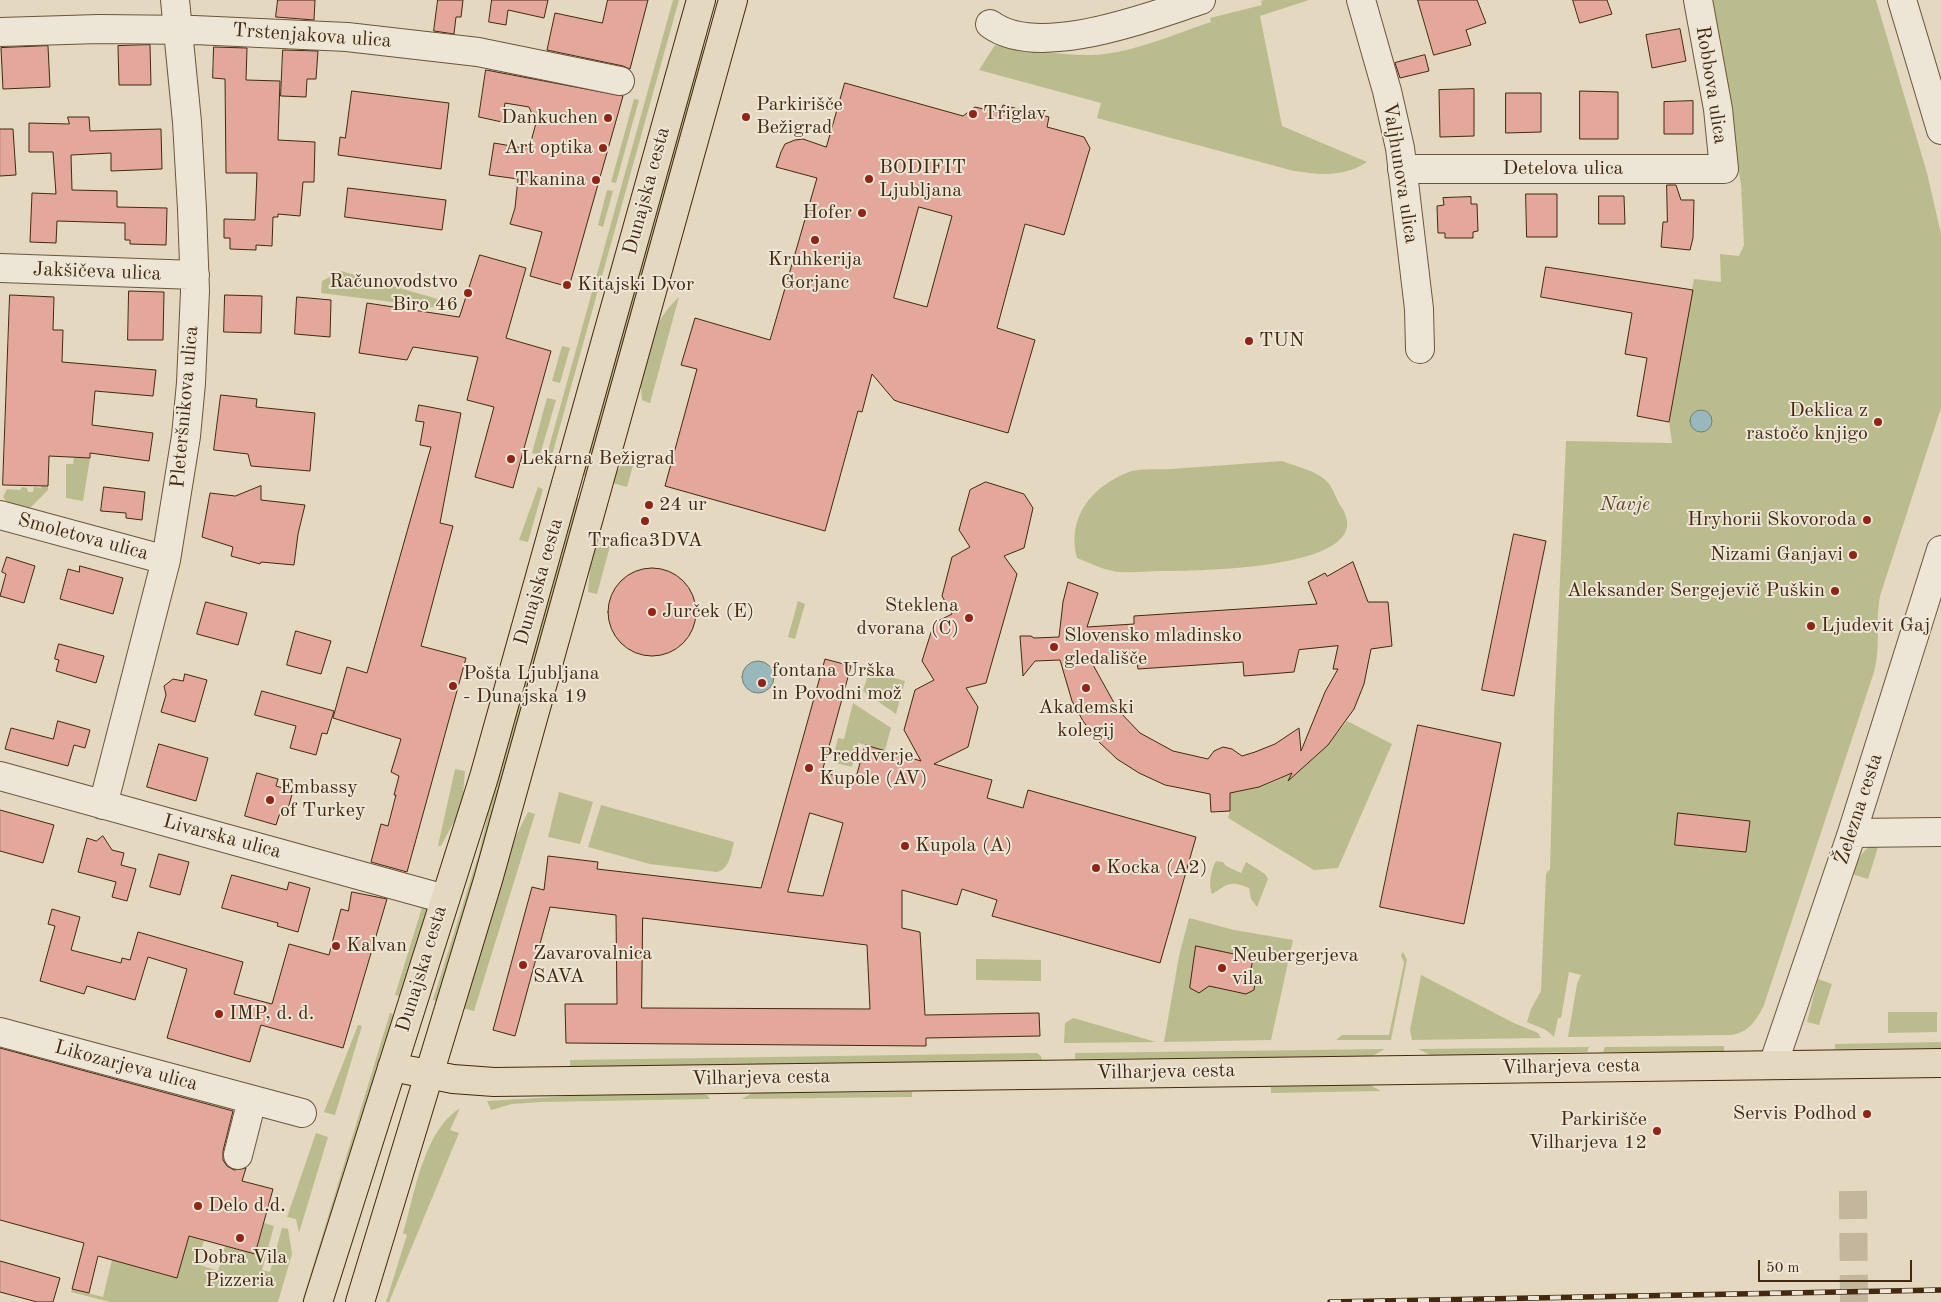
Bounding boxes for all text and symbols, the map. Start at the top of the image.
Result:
street label: Trstenjakova ulica [232,18,392,54]
street label: Robbova ulica [1690,24,1732,146]
place label: Parkirišče Bežigrad [756,93,843,140]
street label: Valjhunova ulica [1377,101,1423,245]
place label: Triglav [983,102,1047,126]
place label: Dankuchen [501,106,598,130]
marker: Triglav [967,108,979,120]
marker: Parkirišče Bežigrad [740,111,752,123]
marker: Dankuchen [602,112,614,124]
street label: Dunajska cesta [618,124,676,258]
place label: Art optika [504,136,593,160]
marker: Art optika [597,142,609,154]
place label: BODIFIT Ljubljana [879,156,966,203]
street label: Detelova ulica [1503,157,1623,181]
place label: Tkanina [515,168,586,192]
marker: BODIFIT Ljubljana [863,173,875,185]
marker: Tkanina [590,174,602,186]
place label: Hofer [802,201,852,225]
marker: Hofer [856,207,868,219]
marker: Kruhkerija Gorjanc [809,234,821,246]
place label: Kruhkerija Gorjanc [768,248,862,295]
street label: Jakšičeva ulica [32,258,162,286]
place label: Računovodstvo Biro 46 [329,270,458,317]
place label: Kitajski Dvor [577,273,694,297]
marker: Kitajski Dvor [561,279,573,291]
marker: Računovodstvo Biro 46 [462,287,474,299]
street label: Pleteršnikova ulica [166,325,204,489]
place label: TUN [1259,329,1304,353]
marker: TUN [1243,335,1255,347]
place label: Deklica z rastočo knjigo [1746,399,1868,446]
marker: Deklica z rastočo knjigo [1872,416,1884,428]
place label: Lekarna Bežigrad [521,447,675,471]
marker: Lekarna Bežigrad [505,453,517,465]
place label: 24 ur [659,493,707,517]
park label: Navje [1600,493,1650,517]
marker: 24 ur [643,499,655,511]
street label: Smoletova ulica [15,508,151,566]
place label: Hryhorii Skovoroda [1687,508,1857,532]
marker: Hryhorii Skovoroda [1861,514,1873,526]
marker: Trafica3DVA [639,515,651,527]
street label: Dunajska cesta [509,516,569,648]
place label: Trafica3DVA [587,529,703,553]
place label: Nizami Ganjavi [1710,543,1843,567]
marker: Nizami Ganjavi [1847,549,1859,561]
place label: Aleksander Sergejevič Puškin [1567,579,1825,603]
marker: Aleksander Sergejevič Puškin [1829,585,1841,597]
place label: Steklena dvorana (C) [856,594,959,641]
place label: Jurček (E) [662,600,754,624]
marker: Jurček (E) [646,606,658,618]
marker: Steklena dvorana (C) [963,612,975,624]
place label: Ljudevit Gaj [1821,614,1930,638]
marker: Ljudevit Gaj [1805,620,1817,632]
place label: Slovensko mladinsko gledališče [1064,624,1242,671]
marker: Slovensko mladinsko gledališče [1048,641,1060,653]
place label: fontana Urška in Povodni mož [772,659,902,706]
place label: Pošta Ljubljana - Dunajska 19 [463,662,600,709]
marker: fontana Urška in Povodni mož [756,677,768,689]
marker: Pošta Ljubljana - Dunajska 19 [447,680,459,692]
marker: Akademski kolegij [1080,682,1092,694]
place label: Akademski kolegij [1038,696,1134,743]
place label: Preddverje Kupole (AV) [819,744,928,791]
street label: Železna cesta [1830,750,1888,868]
marker: Preddverje Kupole (AV) [803,762,815,774]
place label: Embassy of Turkey [280,776,365,823]
marker: Embassy of Turkey [264,794,276,806]
street label: Livarska ulica [160,810,284,864]
place label: Kupola (A) [915,834,1012,858]
marker: Kupola (A) [899,840,911,852]
place label: Kocka (A2) [1106,856,1207,880]
marker: Kocka (A2) [1090,862,1102,874]
street label: Dunajska cesta [391,903,453,1035]
place label: Kalvan [346,934,407,958]
marker: Kalvan [330,940,342,952]
place label: Zavarovalnica SAVA [533,942,652,989]
place label: Neubergerjeva vila [1232,944,1359,991]
marker: Zavarovalnica SAVA [517,959,529,971]
marker: Neubergerjeva vila [1216,962,1228,974]
place label: IMP, d. d. [229,1002,314,1026]
marker: IMP, d. d. [213,1008,225,1020]
street label: Likozarjeva ulica [52,1035,200,1097]
street label: Vilharjeva cesta [1501,1054,1641,1080]
street label: Vilharjeva cesta [1096,1059,1236,1085]
street label: Vilharjeva cesta [691,1065,831,1091]
place label: Servis Podhod [1733,1102,1857,1126]
place label: Parkirišče Vilharjeva 12 [1528,1108,1647,1155]
marker: Servis Podhod [1861,1108,1873,1120]
marker: Parkirišče Vilharjeva 12 [1651,1125,1663,1137]
place label: Delo d.d. [208,1194,286,1218]
marker: Delo d.d. [192,1200,204,1212]
marker: Dobra Vila Pizzeria [234,1232,246,1244]
place label: Dobra Vila Pizzeria [193,1246,287,1293]
scale bar [1761,1250,1915,1282]
text: 50 m [1766,1261,1800,1276]

